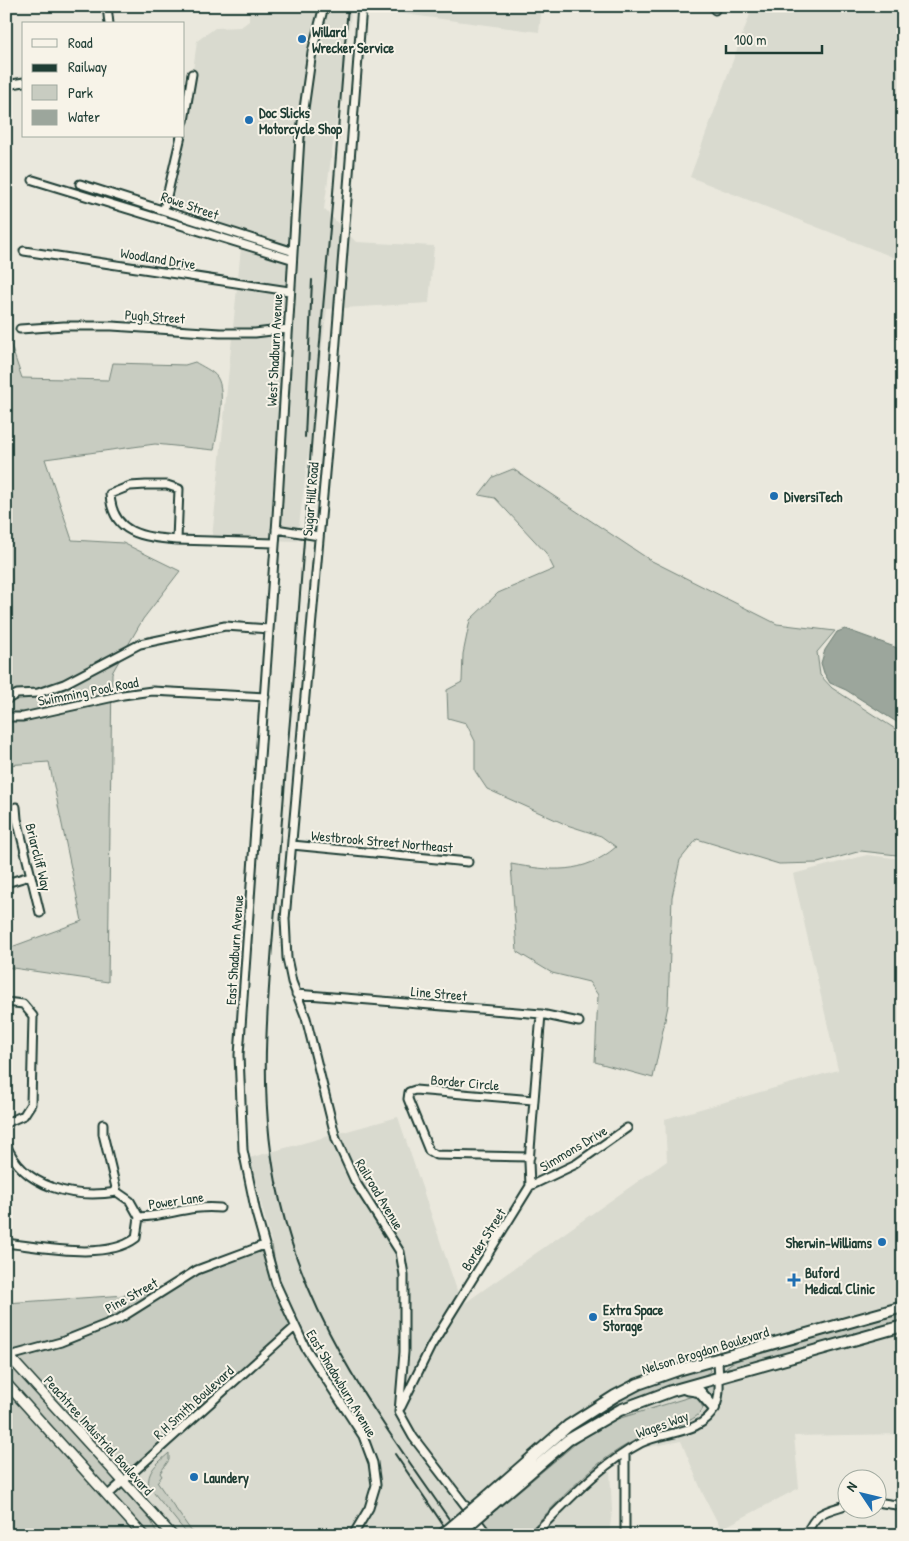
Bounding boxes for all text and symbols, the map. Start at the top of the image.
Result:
legend [22,22,185,138]
place label: Willard Wrecker Service [312,22,395,57]
scale bar [726,22,823,54]
text: 100 m [734,29,767,50]
text: Road [68,32,93,53]
marker: Willard Wrecker Service [296,33,308,45]
text: Railway [68,56,107,77]
text: Park [68,82,93,103]
place label: Doc Slicks Motorcycle Shop [259,103,343,140]
text: Water [68,106,100,127]
marker: Doc Slicks Motorcycle Shop [243,114,255,126]
street label: Rowe Street [159,186,222,224]
street label: Woodland Drive [119,243,197,273]
street label: West Shadburn Avenue [262,293,286,407]
street label: Pugh Street [124,304,186,329]
street label: Sugar Hill Road [297,461,324,537]
place label: DiversiTech [784,487,842,506]
marker: DiversiTech [768,490,780,502]
street label: Swimming Pool Road [36,672,141,711]
street label: Briarcliff Way [20,821,57,893]
street label: Westbrook Street Northeast [310,825,454,857]
street label: East Shadburn Avenue [221,894,247,1006]
street label: Line Street [410,981,468,1005]
street label: Border Circle [430,1070,500,1094]
street label: Simmons Drive [536,1120,611,1176]
street label: Railroad Avenue [351,1155,409,1233]
street label: Power Lane [147,1187,205,1213]
street label: Border Street [456,1204,510,1274]
place label: Sherwin-Williams [786,1233,873,1252]
marker: Sherwin-Williams [876,1236,888,1248]
place label: Buford Medical Clinic [805,1263,875,1298]
street label: Pine Street [101,1273,161,1317]
marker: Buford Medical Clinic [787,1273,801,1287]
place label: Extra Space Storage [603,1300,664,1337]
marker: Extra Space Storage [587,1311,599,1323]
street label: Nelson Brogdon Boulevard [639,1321,772,1379]
street label: East Shadowburn Avenue [302,1326,382,1441]
street label: R H Smith Boulevard [149,1360,238,1443]
street label: Peachtree Industrial Boulevard [40,1371,158,1499]
street label: Wages Way [633,1406,691,1443]
place label: Laundery [204,1468,249,1489]
north arrow [836,1468,886,1518]
marker: Laundery [188,1471,200,1483]
text: N [841,1477,861,1495]

